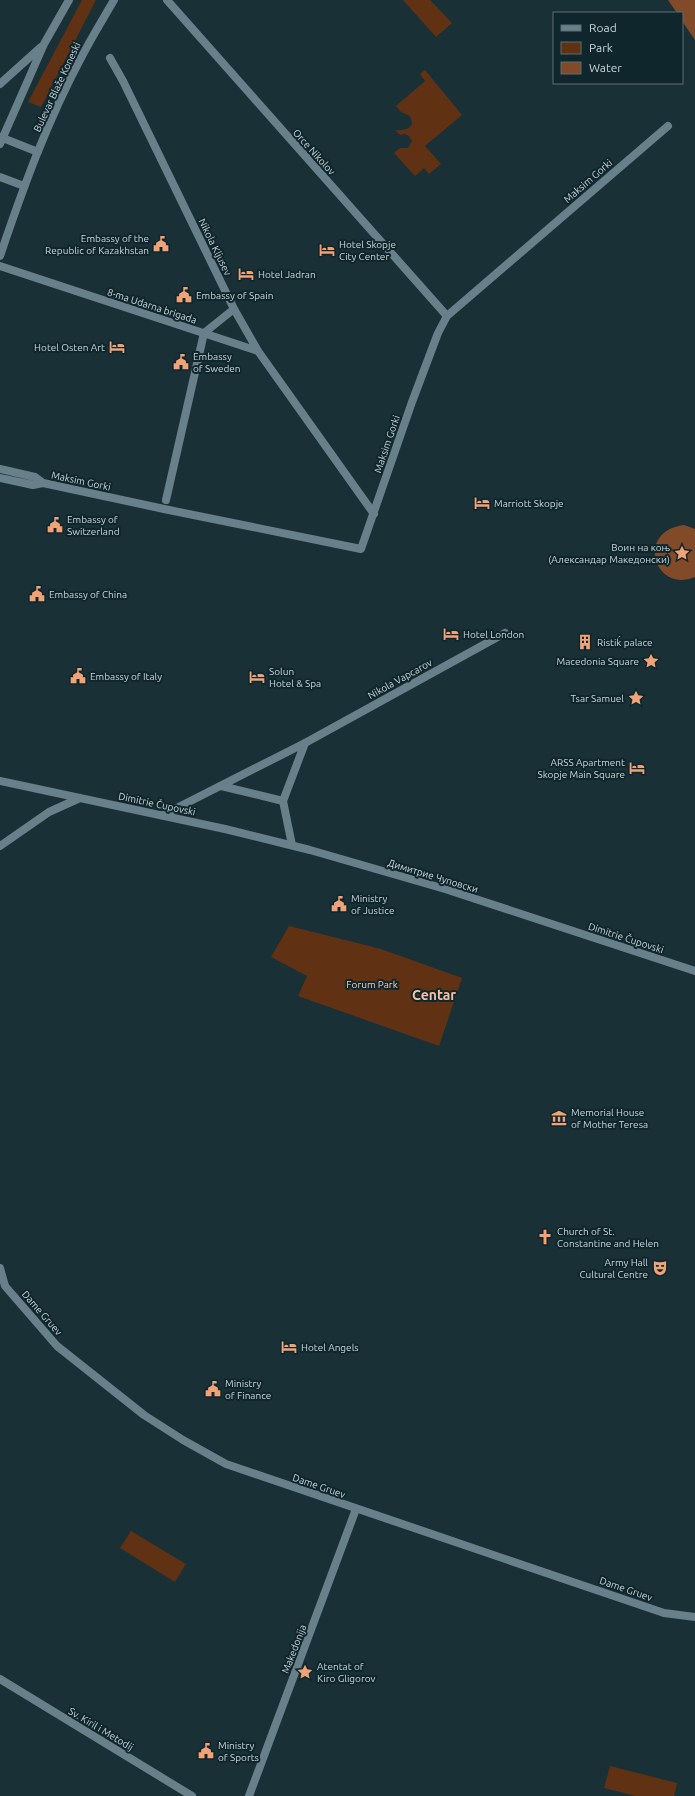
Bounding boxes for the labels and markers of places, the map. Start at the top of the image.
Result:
place label: Embassy of the Republic of Kazakhstan [45,233,149,256]
public building icon: Embassy of the Republic of Kazakhstan [152,235,170,253]
place label: Hotel Skopje City Center [339,239,396,262]
hotel icon: Hotel Skopje City Center [318,241,336,259]
hotel icon: Hotel Jadran [237,265,255,283]
place label: Hotel Jadran [258,269,316,280]
public building icon: Embassy of Spain [175,286,193,304]
place label: Embassy of Spain [196,290,273,301]
hotel icon: Hotel Osten Art [108,338,126,356]
place label: Hotel Osten Art [34,342,105,353]
place label: Embassy of Sweden [193,351,241,374]
public building icon: Embassy of Sweden [172,353,190,371]
hotel icon: Marriott Skopje [473,494,491,512]
place label: Marriott Skopje [494,498,564,509]
place label: Embassy of Switzerland [67,514,120,537]
public building icon: Embassy of Switzerland [46,516,64,534]
place label: Воин на коњ (Александар Македонски) [548,542,670,565]
place icon: Воин на коњ (Александар Македонски) [673,544,691,562]
public building icon: Embassy of China [28,585,46,603]
place label: Embassy of China [49,589,127,600]
hotel icon: Hotel London [442,625,460,643]
place label: Hotel London [463,629,524,640]
building icon: Ristiḱ palace [576,633,594,651]
place label: Ristiḱ palace [597,635,653,648]
place icon: Macedonia Square [642,652,660,670]
place label: Macedonia Square [557,656,639,667]
place label: Solun Hotel & Spa [269,666,321,689]
public building icon: Embassy of Italy [69,667,87,685]
hotel icon: Solun Hotel & Spa [248,668,266,686]
place label: Embassy of Italy [90,671,162,682]
place icon: Tsar Samuel [627,689,645,707]
place label: Tsar Samuel [570,693,624,704]
place label: ARSS Apartment Skopje Main Square [537,757,625,780]
hotel icon: ARSS Apartment Skopje Main Square [628,759,646,777]
place label: Ministry of Justice [351,893,394,916]
public building icon: Ministry of Justice [330,895,348,913]
place label: Memorial House of Mother Teresa [571,1107,648,1130]
museum icon: Memorial House of Mother Teresa [550,1109,568,1127]
place label: Church of St. Constantine and Helen [557,1226,659,1249]
church icon: Church of St. Constantine and Helen [536,1228,554,1246]
place label: Army Hall Cultural Centre [580,1257,648,1280]
theatre icon: Army Hall Cultural Centre [651,1259,669,1277]
hotel icon: Hotel Angels [280,1338,298,1356]
place label: Hotel Angels [301,1342,359,1353]
place label: Ministry of Finance [225,1378,271,1401]
public building icon: Ministry of Finance [204,1380,222,1398]
place label: Atentat of Kiro Gligorov [317,1661,376,1684]
place icon: Atentat of Kiro Gligorov [296,1663,314,1681]
place label: Ministry of Sports [218,1740,259,1763]
public building icon: Ministry of Sports [197,1742,215,1760]

